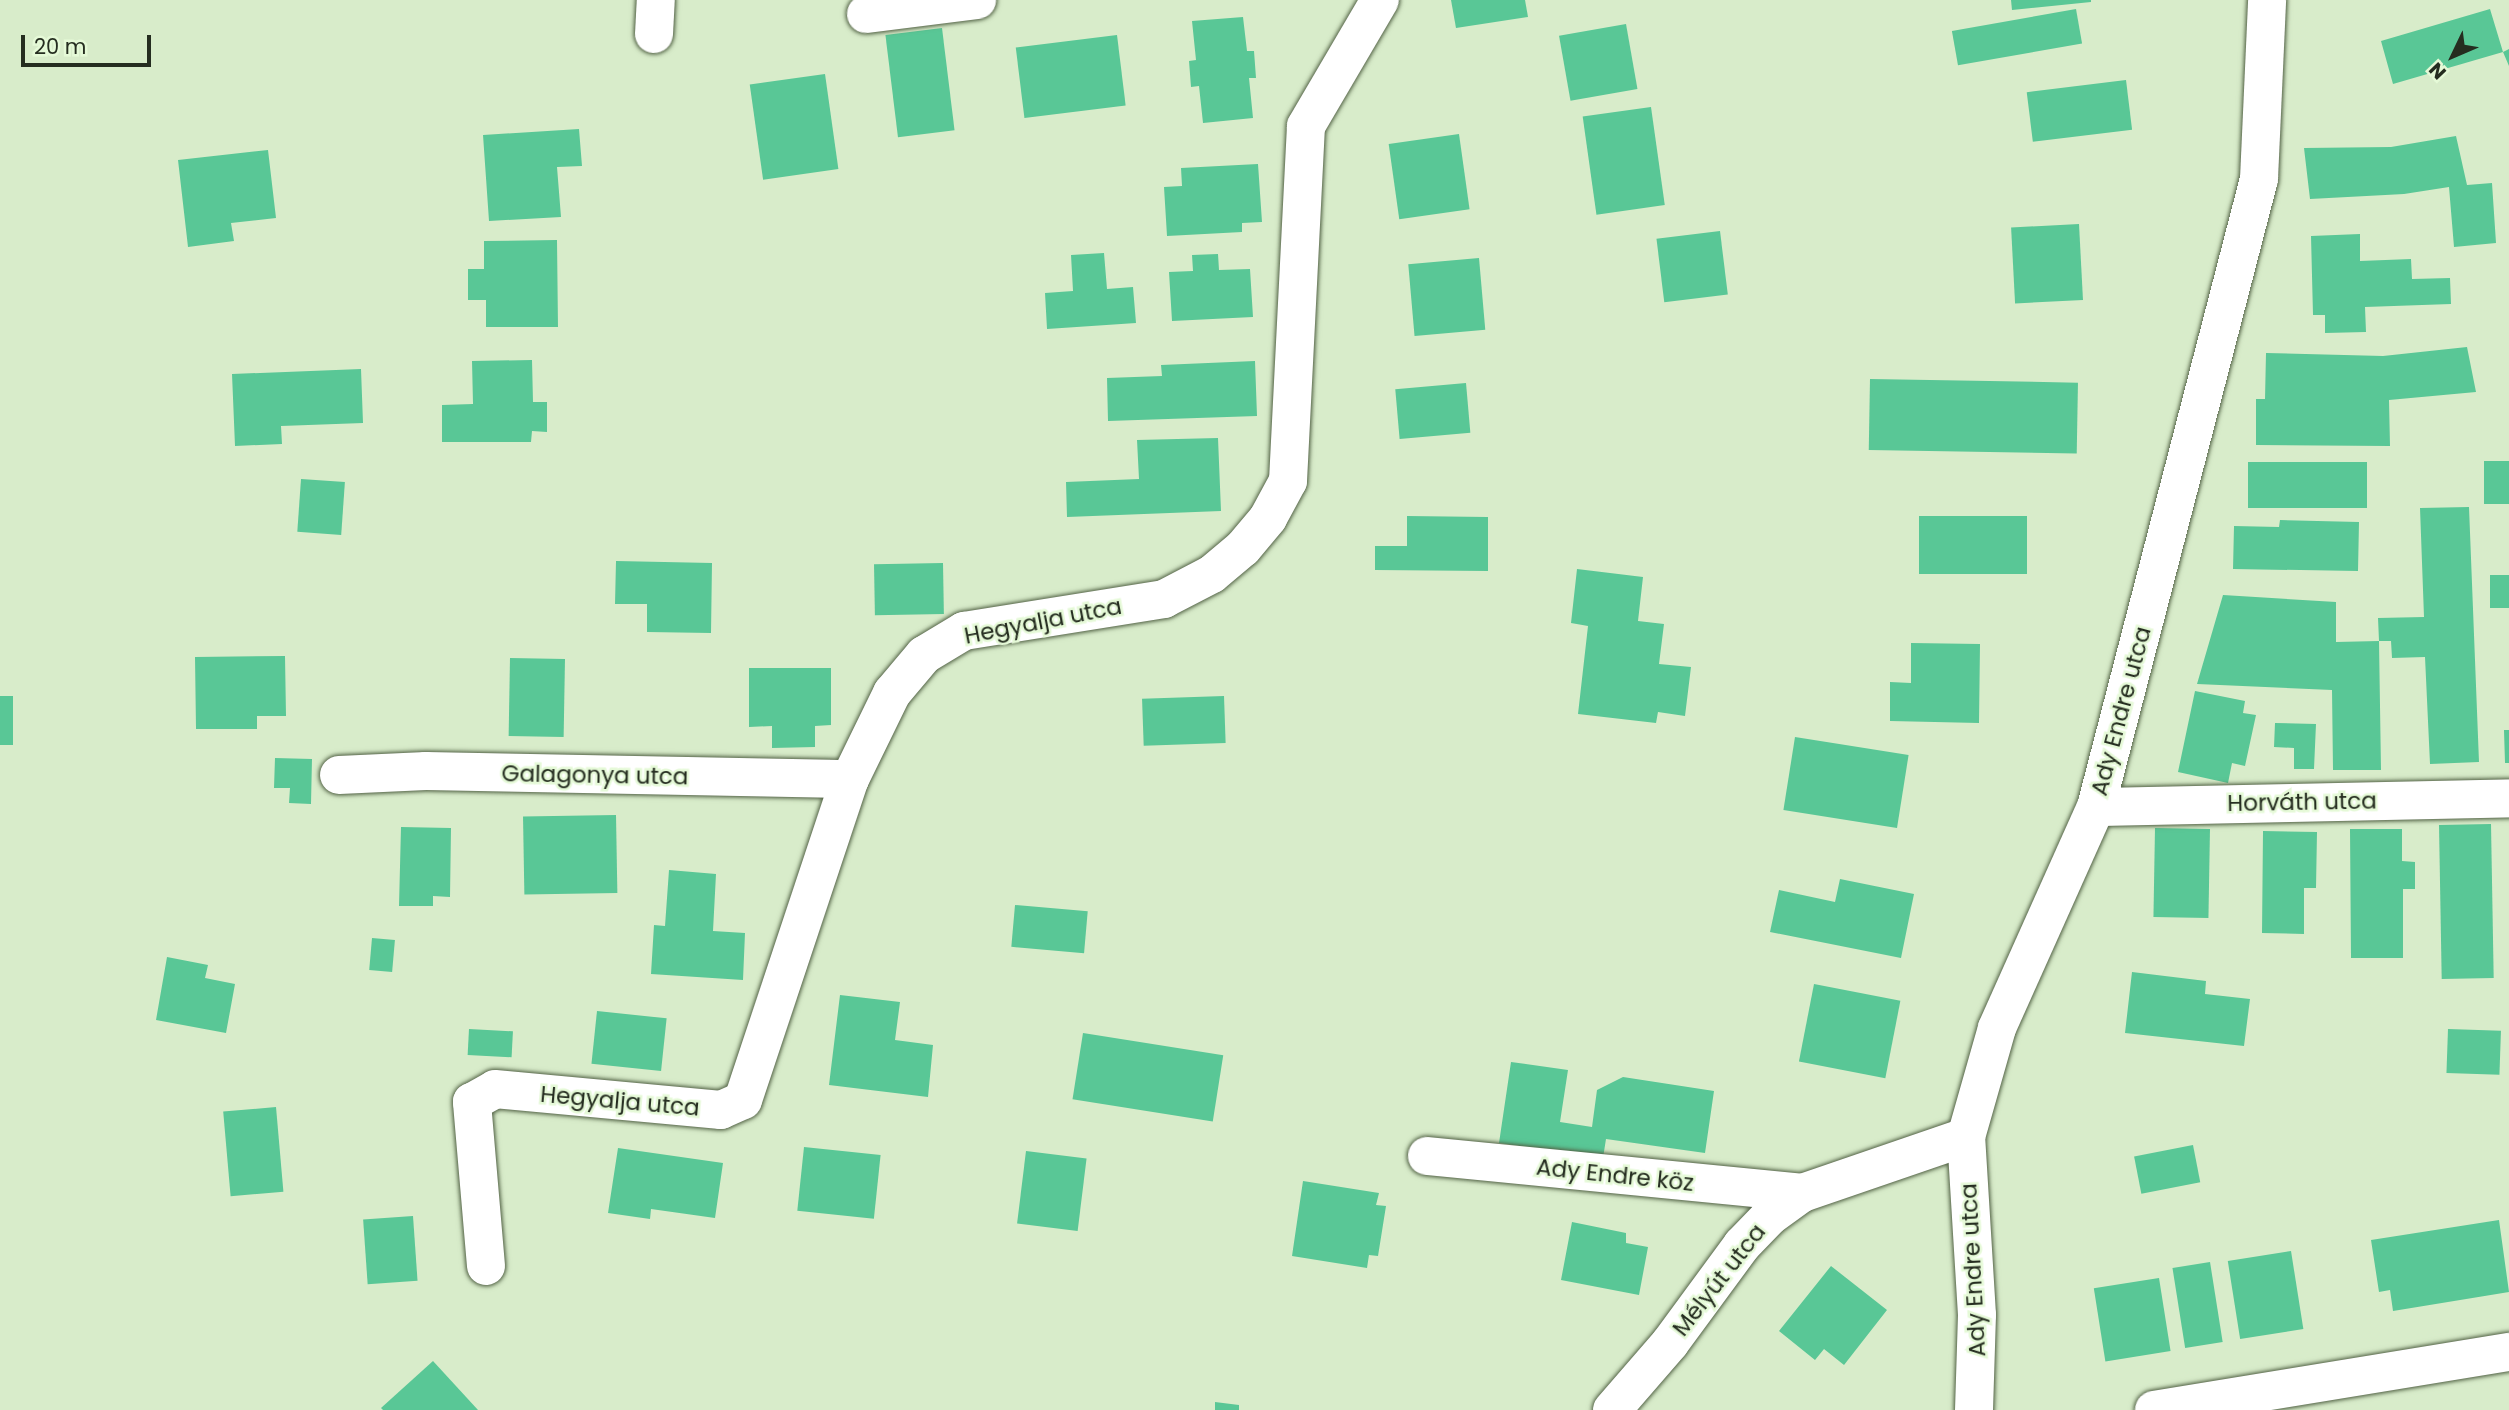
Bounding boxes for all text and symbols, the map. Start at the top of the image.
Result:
scale bar [24,21,154,65]
north arrow [2418,21,2488,91]
text: 20 m [34,32,87,61]
text: N [2423,56,2452,85]
street label: Hegyalja utca [962,592,1124,650]
street label: Ady Endre utca [2085,623,2157,799]
street label: Galagonya utca [501,760,689,790]
street label: Horváth utca [2227,787,2377,817]
street label: Hegyalja utca [539,1080,701,1122]
street label: Ady Endre köz [1535,1153,1695,1197]
street label: Ady Endre utca [1955,1183,1991,1357]
street label: Mélyút utca [1667,1219,1771,1341]

